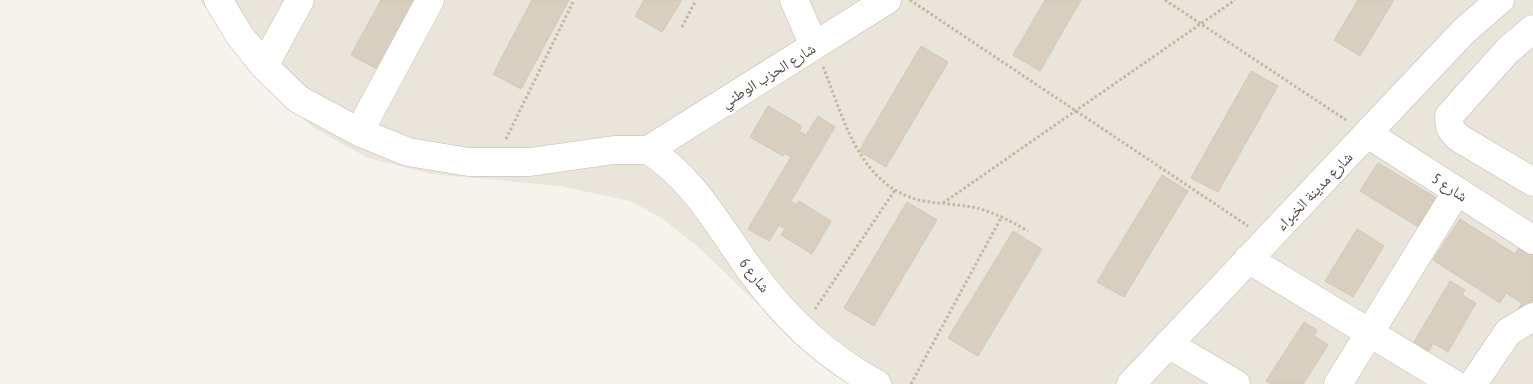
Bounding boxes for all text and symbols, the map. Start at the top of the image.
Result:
street label: شارع الحزب الوطني [717,38,820,114]
street label: شارع مدينة الخبراء [1272,147,1357,235]
street label: شارع 5 [1428,169,1471,206]
street label: شارع 6 [735,254,774,297]

